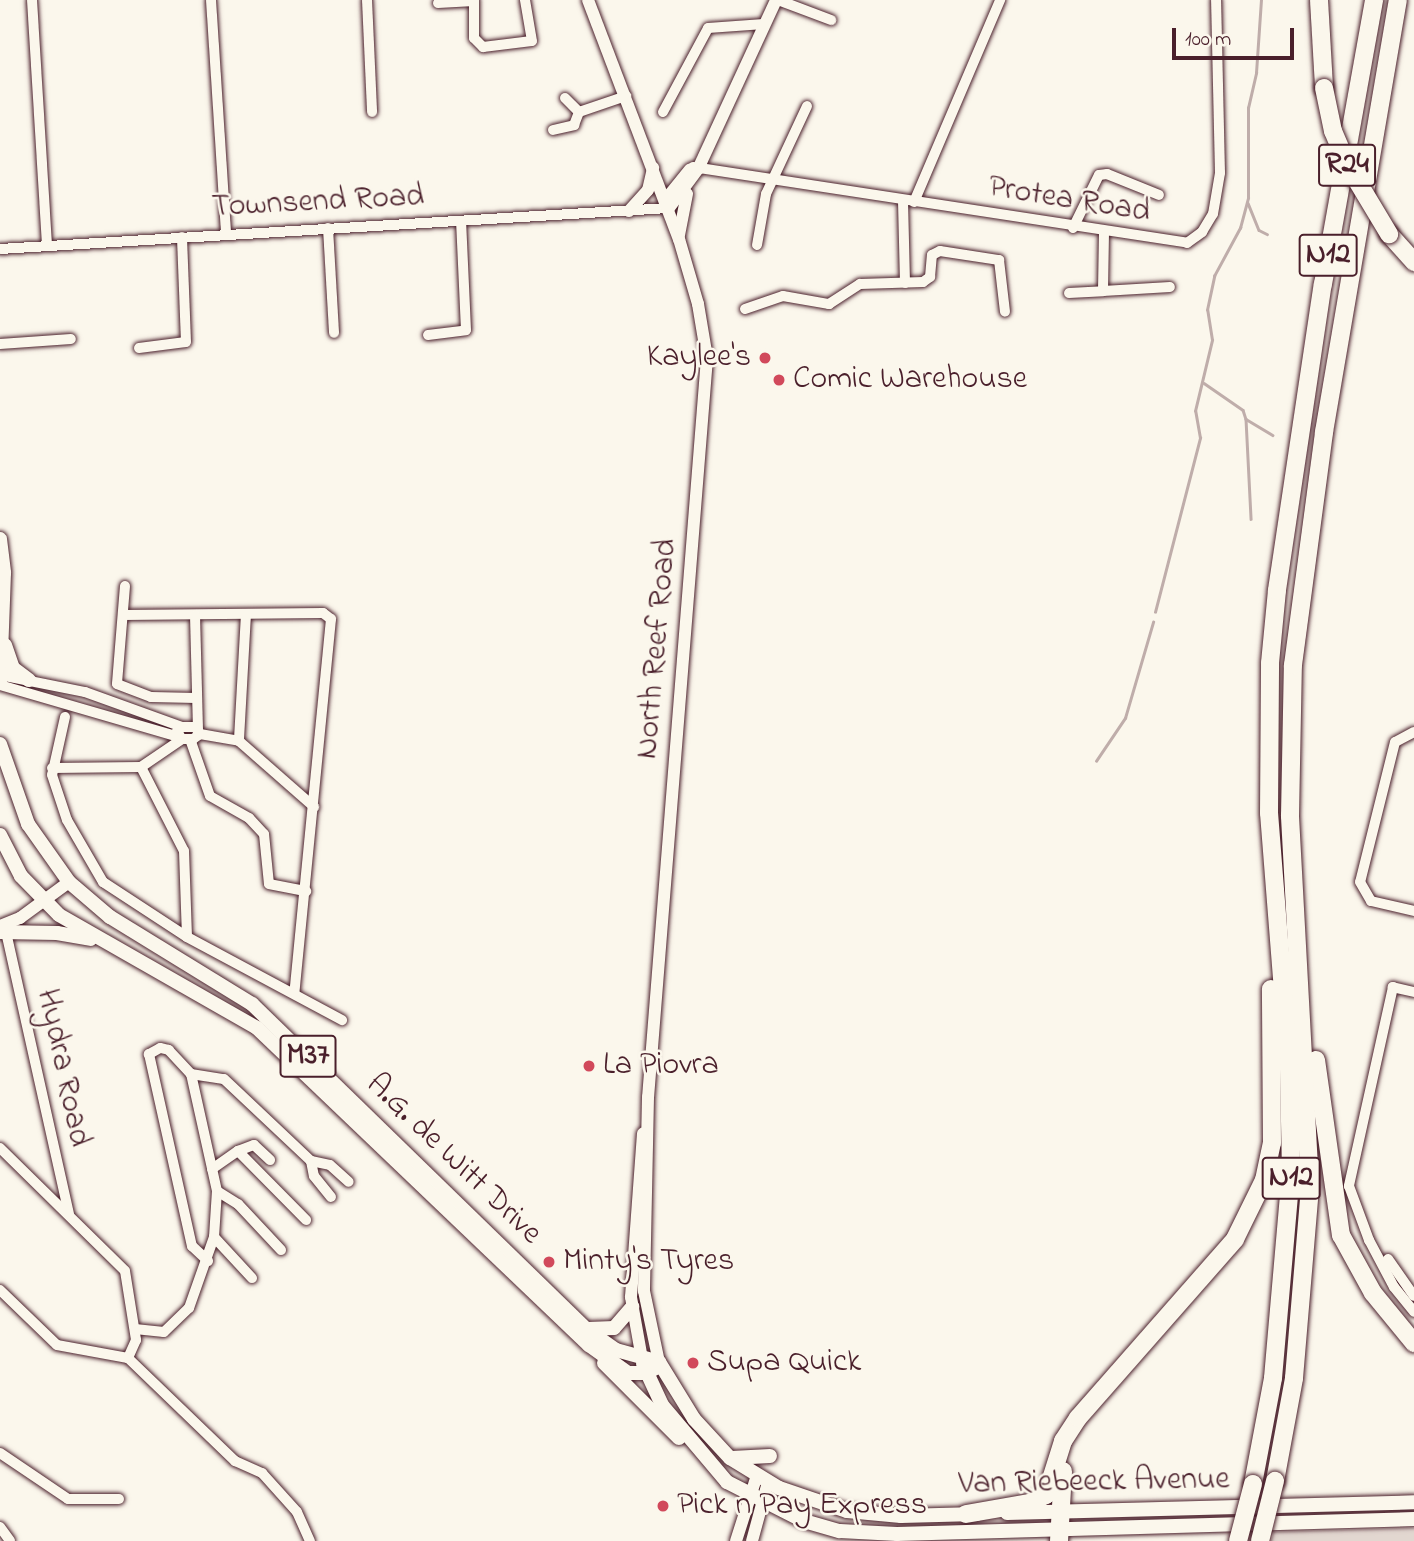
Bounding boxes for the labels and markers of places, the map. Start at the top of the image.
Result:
place label: Kaylee's [647,339,751,377]
marker: Kaylee's [757,350,773,366]
place label: Comic Warehouse [793,361,1027,399]
marker: Comic Warehouse [771,372,787,388]
place label: La Piovra [603,1047,719,1085]
marker: La Piovra [581,1058,597,1074]
place label: Minty's Tyres [563,1243,734,1281]
marker: Minty's Tyres [541,1254,557,1270]
place label: Supa Quick [707,1344,861,1382]
marker: Supa Quick [685,1355,701,1371]
place label: Pick n Pay Express [677,1487,927,1525]
marker: Pick n Pay Express [655,1498,671,1514]

